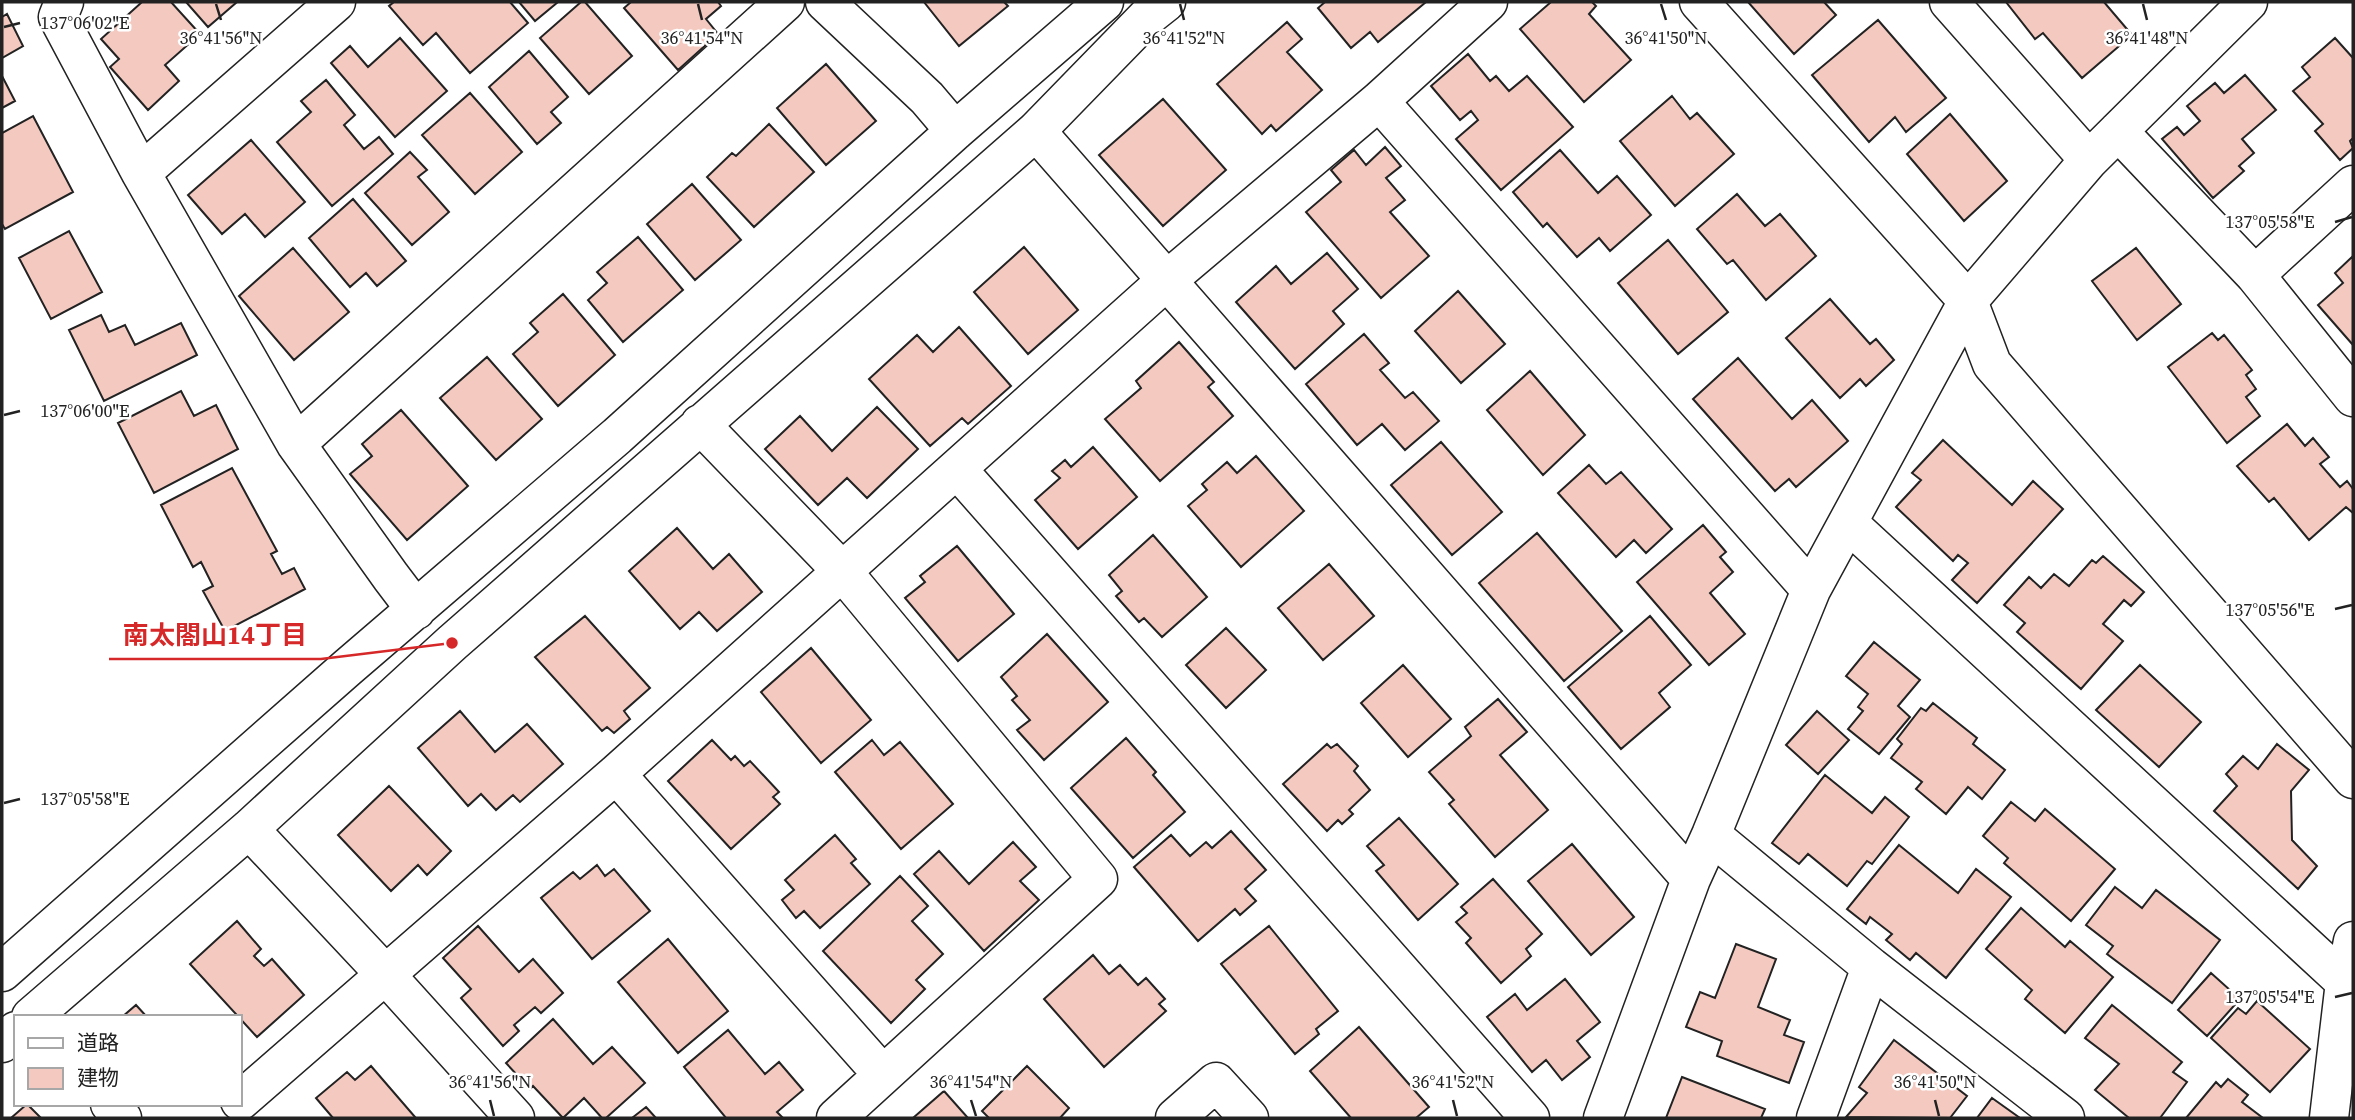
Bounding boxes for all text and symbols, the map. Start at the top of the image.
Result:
text: 137°06'02"E [40,10,130,35]
text: 36°41'56"N [180,25,262,50]
text: 36°41'54"N [661,25,743,50]
text: 36°41'52"N [1143,25,1225,50]
text: 36°41'50"N [1625,25,1707,50]
text: 36°41'48"N [2106,25,2188,50]
text: 137°05'58"E [2225,209,2315,234]
text: 137°06'00"E [40,398,130,423]
text: 137°05'56"E [2225,597,2315,622]
callout: 南太閤山14丁目 [109,612,321,659]
text: 南太閤山14丁目 [123,617,307,653]
text: 137°05'58"E [40,786,130,811]
text: 137°05'54"E [2225,984,2315,1009]
legend [14,1015,242,1106]
text: 道路 [77,1028,119,1057]
text: 建物 [77,1063,119,1092]
text: 36°41'56"N [449,1069,531,1094]
text: 36°41'54"N [930,1069,1012,1094]
text: 36°41'52"N [1412,1069,1494,1094]
text: 36°41'50"N [1894,1069,1976,1094]

